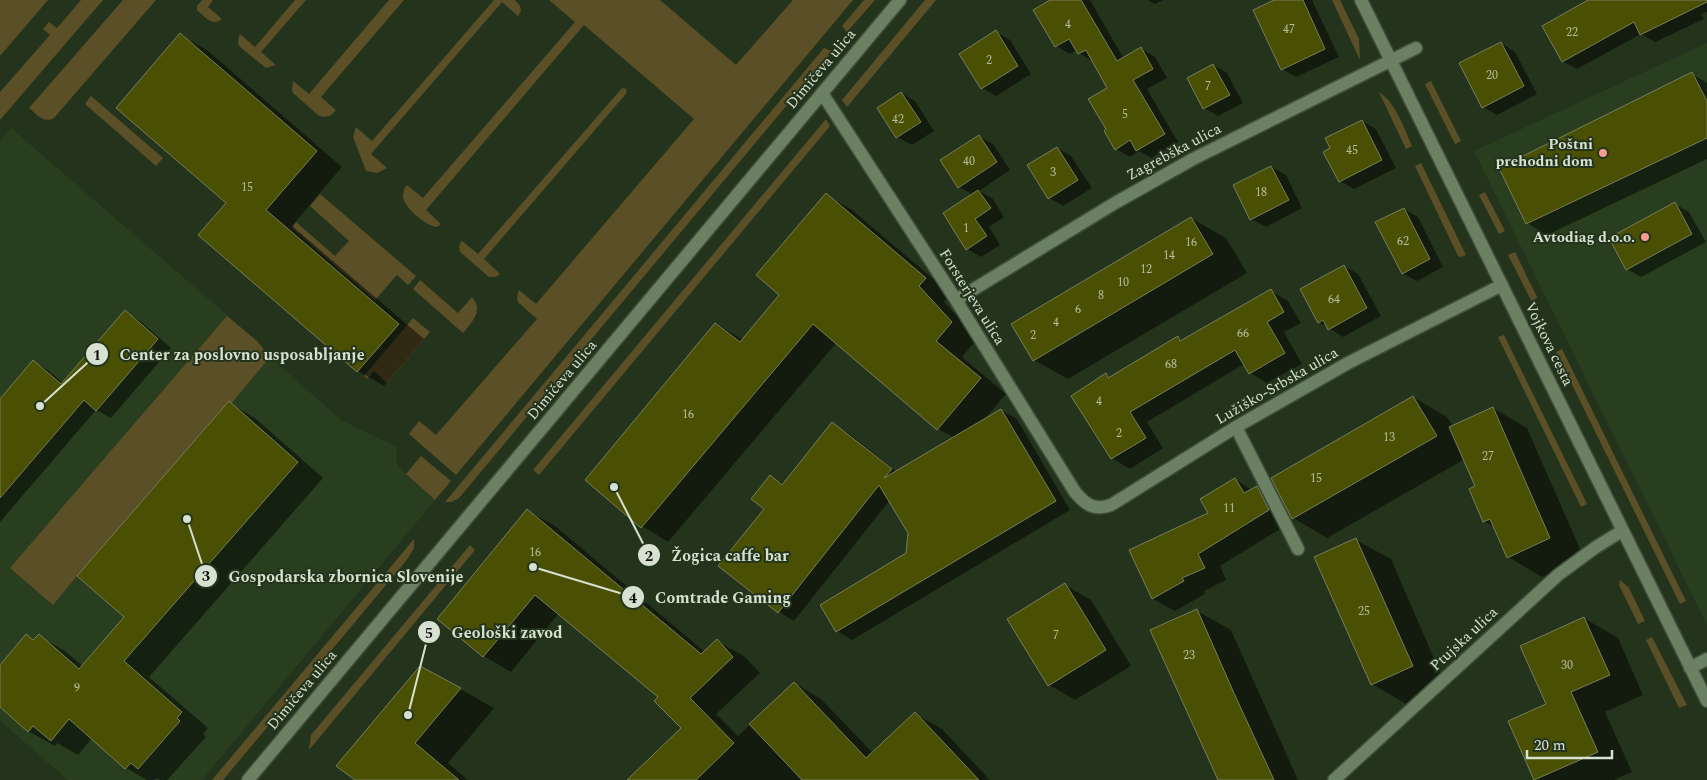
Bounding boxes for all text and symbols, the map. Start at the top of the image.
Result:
house number: 4 [1065,15,1071,34]
house number: 47 [1283,20,1295,39]
street label: Dimičeva ulica [780,23,862,114]
house number: 22 [1566,23,1578,42]
house number: 2 [986,51,992,70]
house number: 20 [1486,66,1498,85]
house number: 7 [1205,77,1211,96]
house number: 5 [1122,105,1128,124]
house number: 42 [892,110,904,129]
street label: Zagrebška ulica [1123,117,1226,187]
place label: Poštni prehodni dom [1495,133,1593,173]
house number: 45 [1346,141,1358,160]
marker: Poštni prehodni dom [1597,147,1609,159]
house number: 40 [963,152,975,171]
house number: 3 [1050,163,1056,182]
house number: 15 [241,178,253,197]
house number: 18 [1255,183,1267,202]
house number: 1 [963,219,969,238]
place label: Avtodiag d.o.o. [1533,226,1635,249]
marker: Avtodiag d.o.o. [1639,231,1651,243]
house number: 62 [1397,232,1409,251]
house number: 16 [1185,233,1197,252]
street label: Forsterjeva ulica [933,244,1011,350]
house number: 14 [1163,246,1175,265]
house number: 12 [1140,260,1152,279]
house number: 10 [1117,273,1129,292]
house number: 8 [1098,286,1104,305]
house number: 64 [1328,290,1340,309]
street label: Vojkova cesta [1519,298,1580,391]
house number: 6 [1075,300,1081,319]
house number: 4 [1053,313,1059,332]
house number: 66 [1237,324,1249,343]
house number: 2 [1030,326,1036,345]
street label: Dimičeva ulica [521,334,603,425]
callout: Center za poslovno usposabljanje [84,339,375,370]
street label: Lužiško-Srbska ulica [1211,341,1343,431]
text: Center za poslovno usposabljanje [119,343,365,367]
text: 1 [93,344,101,367]
house number: 68 [1165,355,1177,374]
house number: 4 [1096,392,1102,411]
house number: 16 [682,405,694,424]
house number: 2 [1116,424,1122,443]
house number: 13 [1383,428,1395,447]
house number: 27 [1482,447,1494,466]
house number: 15 [1310,469,1322,488]
house number: 11 [1223,499,1235,518]
callout: Žogica caffe bar [636,540,799,571]
house number: 16 [529,543,541,562]
text: Žogica caffe bar [671,544,789,568]
text: 2 [645,545,653,568]
callout: Gospodarska zbornica Slovenije [194,561,474,592]
text: 3 [202,565,210,588]
text: Gospodarska zbornica Slovenije [228,565,464,589]
callout: Comtrade Gaming [620,582,801,613]
text: Comtrade Gaming [655,586,791,610]
text: 4 [629,587,638,610]
street label: Ptujska ulica [1425,601,1504,677]
house number: 25 [1358,602,1370,621]
callout: Geološki zavod [416,617,572,648]
text: Geološki zavod [451,621,563,645]
text: 5 [425,622,433,645]
house number: 7 [1053,626,1059,645]
street label: Dimičeva ulica [261,644,343,735]
house number: 23 [1183,646,1195,665]
house number: 30 [1561,656,1573,675]
house number: 9 [74,679,80,698]
scale bar [1527,728,1612,760]
text: 20 m [1534,734,1566,757]

